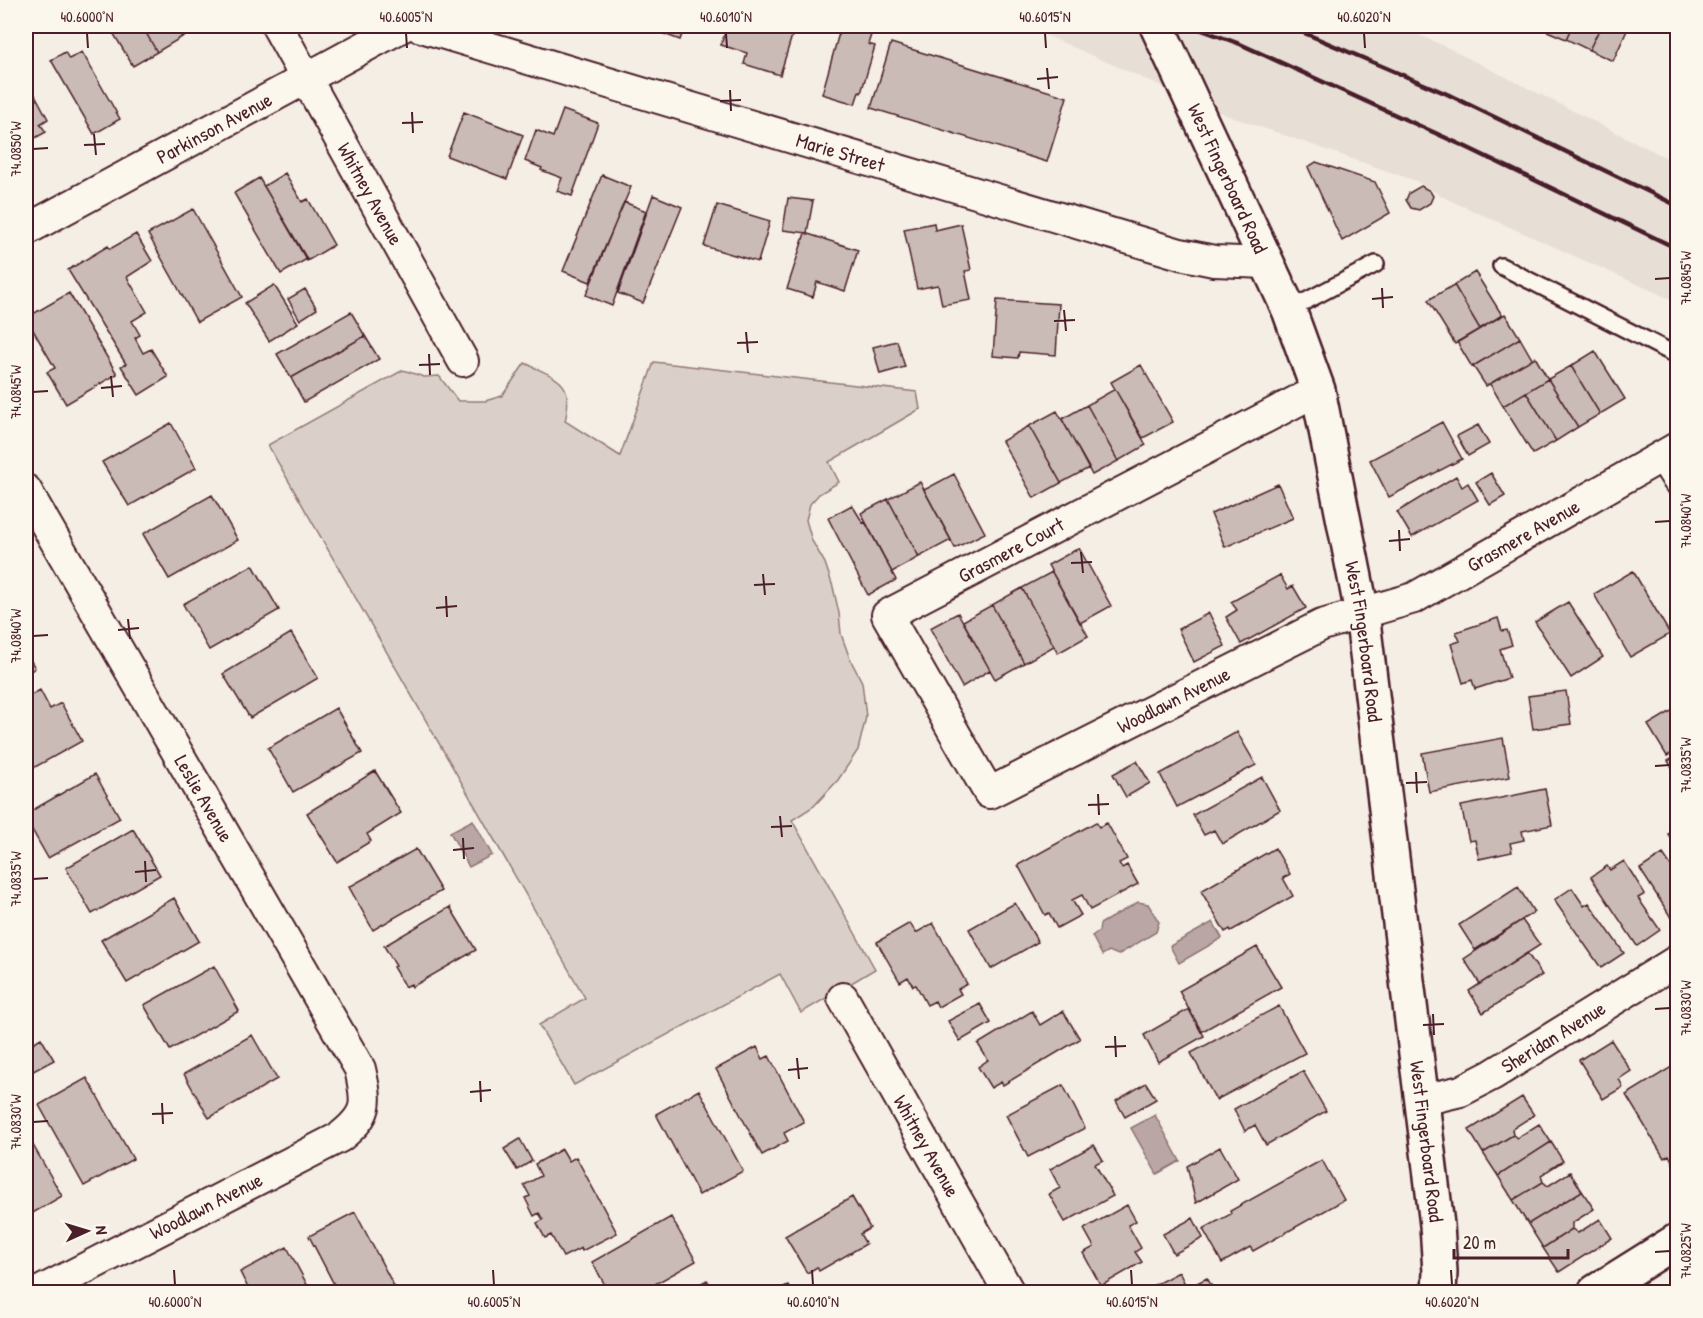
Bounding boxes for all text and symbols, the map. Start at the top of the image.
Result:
text: 40.6000°N [60,6,114,27]
text: 40.6005°N [380,6,432,27]
text: 40.6010°N [700,6,752,27]
text: 40.6015°N [1019,6,1071,27]
text: 40.6020°N [1337,6,1391,27]
street label: Parkinson Avenue [152,86,276,170]
street label: West Fingerboard Road [1182,99,1275,258]
text: 74.0850°W [5,121,26,177]
street label: Marie Street [793,126,889,178]
street label: Whitney Avenue [331,138,410,250]
text: 74.0845°W [1675,250,1696,305]
text: 74.0845°W [5,364,26,419]
street label: Grasmere Avenue [1462,492,1584,578]
text: 74.0840°W [1675,493,1696,548]
street label: Grasmere Court [953,510,1069,589]
street label: West Fingerboard Road [1339,559,1389,723]
text: 74.0840°W [5,608,26,663]
street label: Woodlawn Avenue [1112,660,1234,739]
text: 74.0835°W [1675,737,1696,793]
street label: Leslie Avenue [169,750,240,847]
text: 74.0835°W [5,851,26,907]
text: 74.0830°W [1675,979,1696,1036]
street label: Sheridan Avenue [1496,994,1610,1079]
street label: West Fingerboard Road [1404,1059,1451,1224]
street label: Whitney Avenue [887,1090,967,1202]
text: 74.0830°W [5,1093,26,1150]
street label: Woodlawn Avenue [145,1166,267,1246]
north arrow [57,1201,117,1261]
scale bar [1454,1222,1568,1260]
text: 74.0825°W [1675,1222,1696,1279]
text: N [91,1225,113,1235]
text: 20 m [1463,1230,1496,1255]
text: 40.6000°N [148,1291,202,1312]
text: 40.6005°N [468,1291,520,1312]
text: 40.6010°N [787,1291,839,1312]
text: 40.6015°N [1106,1291,1158,1312]
text: 40.6020°N [1425,1291,1479,1312]

